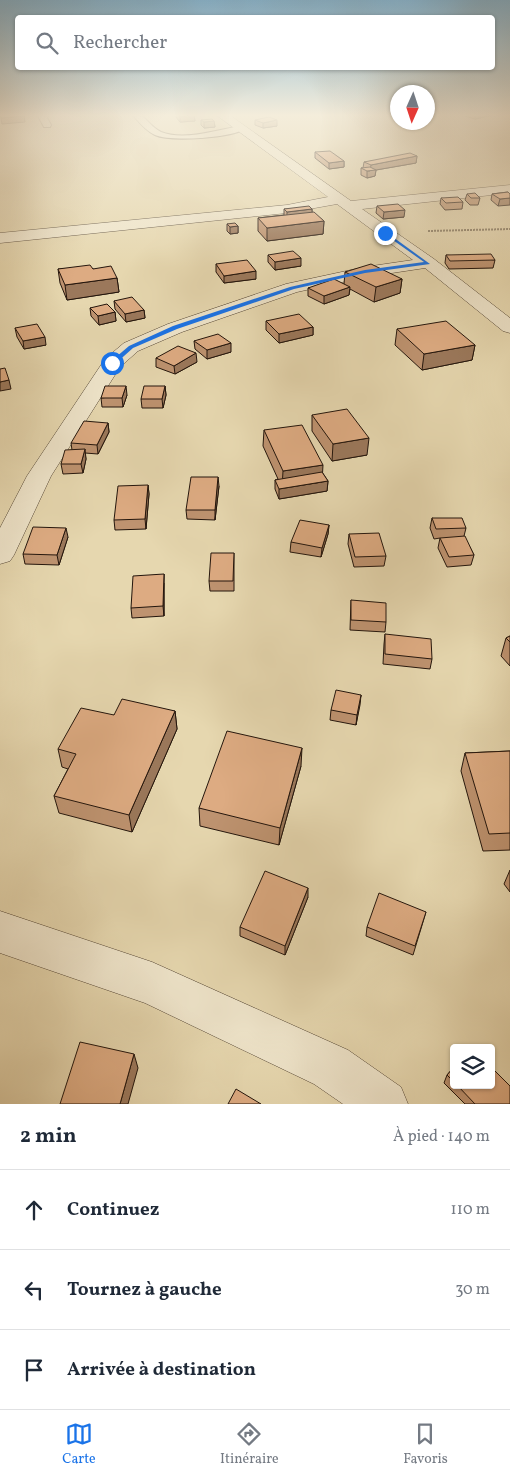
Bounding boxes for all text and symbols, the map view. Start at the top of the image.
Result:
search box [15,15,495,70]
icon: search [33,29,61,57]
text: Rechercher [73,30,167,56]
north arrow [390,85,435,130]
route end [374,222,397,245]
route start [101,352,124,375]
map controls [450,1044,495,1089]
button: layers [450,1044,495,1089]
text: 2 min [20,1122,77,1151]
text: À pied · 140 m [393,1126,490,1148]
icon: ahead [20,1196,48,1224]
text: Continuez [67,1197,159,1223]
text: 110 m [451,1199,490,1221]
icon: left [20,1276,48,1304]
text: Tournez à gauche [67,1277,222,1303]
text: 30 m [455,1279,490,1301]
icon: arrive [20,1356,48,1384]
text: Arrivée à destination [67,1357,256,1383]
tab: Carte [62,1420,96,1469]
tab: Itinéraire [220,1420,279,1469]
tab: Favoris [403,1420,448,1469]

